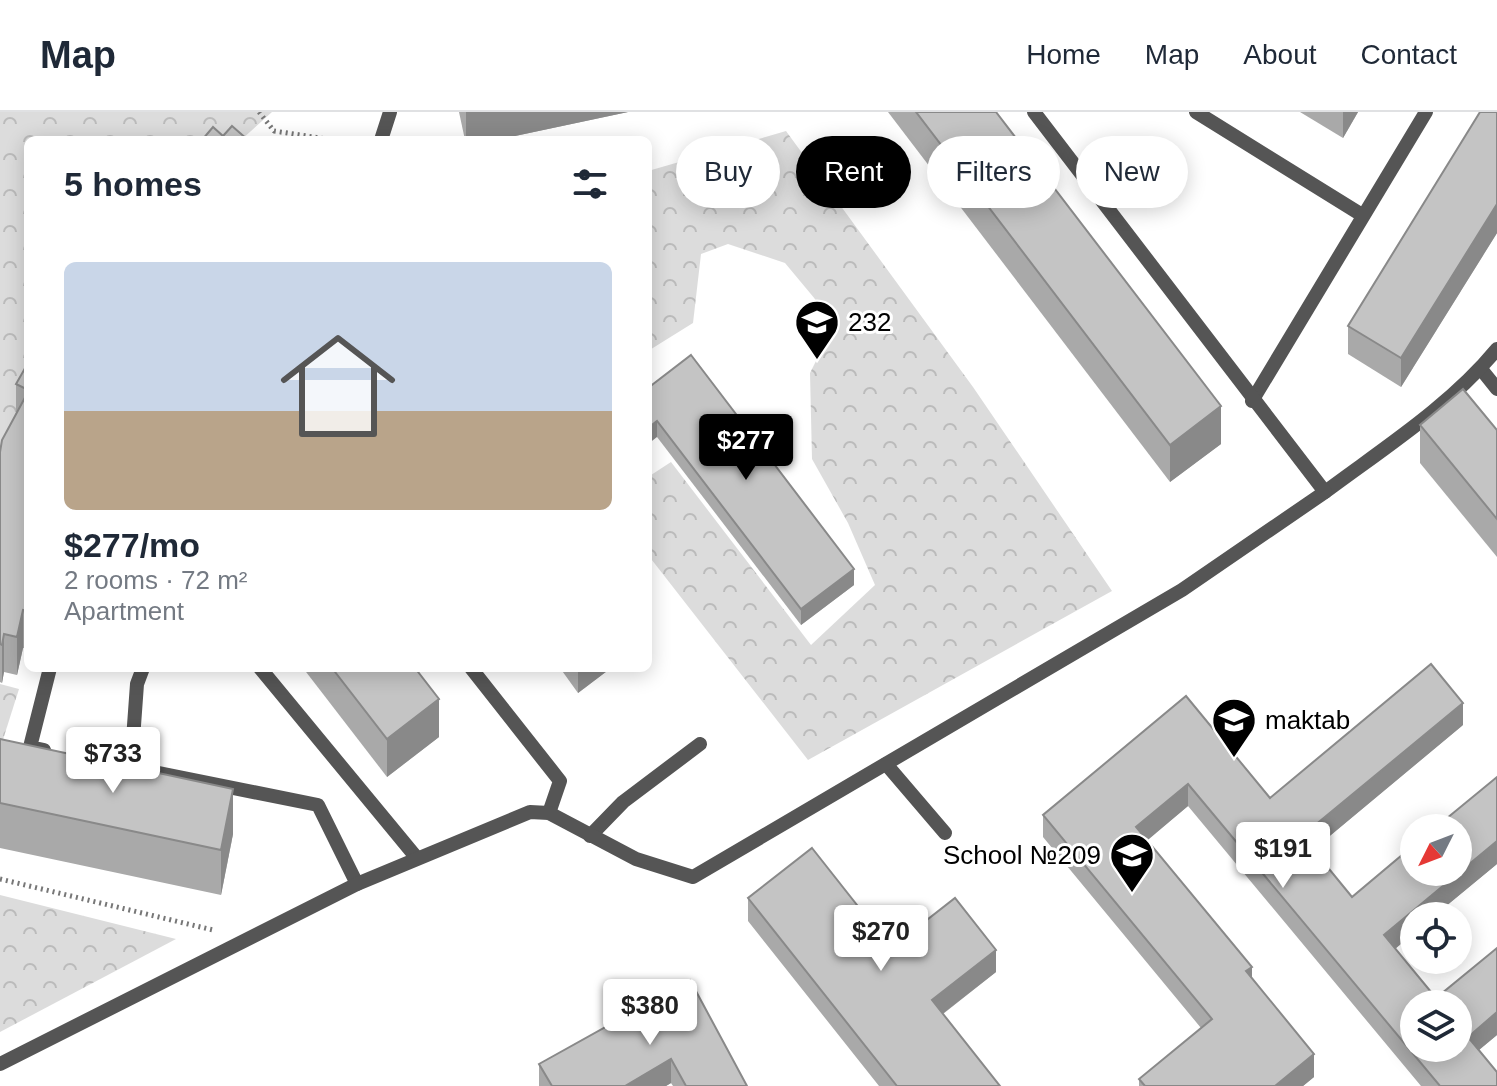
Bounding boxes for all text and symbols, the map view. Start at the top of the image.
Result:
text: Map [40,34,116,76]
text: Home [1026,39,1101,70]
text: Map [1145,39,1199,70]
text: About [1243,39,1317,70]
text: Contact [1361,39,1457,70]
chip: Buy [676,136,780,208]
chip: Rent [796,136,911,208]
chip: Filters [927,136,1060,208]
chip: New [1076,136,1188,208]
icon: filters [568,162,612,206]
text: 5 homes [64,165,202,203]
school or university icon: 232 [793,298,841,361]
place label: 232 [848,307,891,337]
icon: home [266,314,410,458]
pin: $277 [699,414,793,482]
text: $277 [717,425,775,455]
text: $277/mo [64,526,200,564]
text: 2 rooms · 72 m² [64,565,248,595]
text: Apartment [64,596,184,626]
school or university icon: maktab [1210,696,1258,759]
place label: maktab [1265,705,1350,735]
pin: $733 [66,727,160,795]
text: $733 [84,738,142,768]
north arrow [1400,814,1472,886]
map controls [1400,814,1472,1062]
pin: $191 [1236,822,1330,890]
school or university icon: School №209 [1108,831,1156,894]
text: $191 [1254,833,1312,863]
place label: School №209 [943,840,1101,870]
button: locate [1400,902,1472,974]
pin: $270 [834,905,928,973]
text: $270 [852,916,910,946]
pin: $380 [603,979,697,1047]
text: $380 [621,990,679,1020]
button: layers [1400,990,1472,1062]

